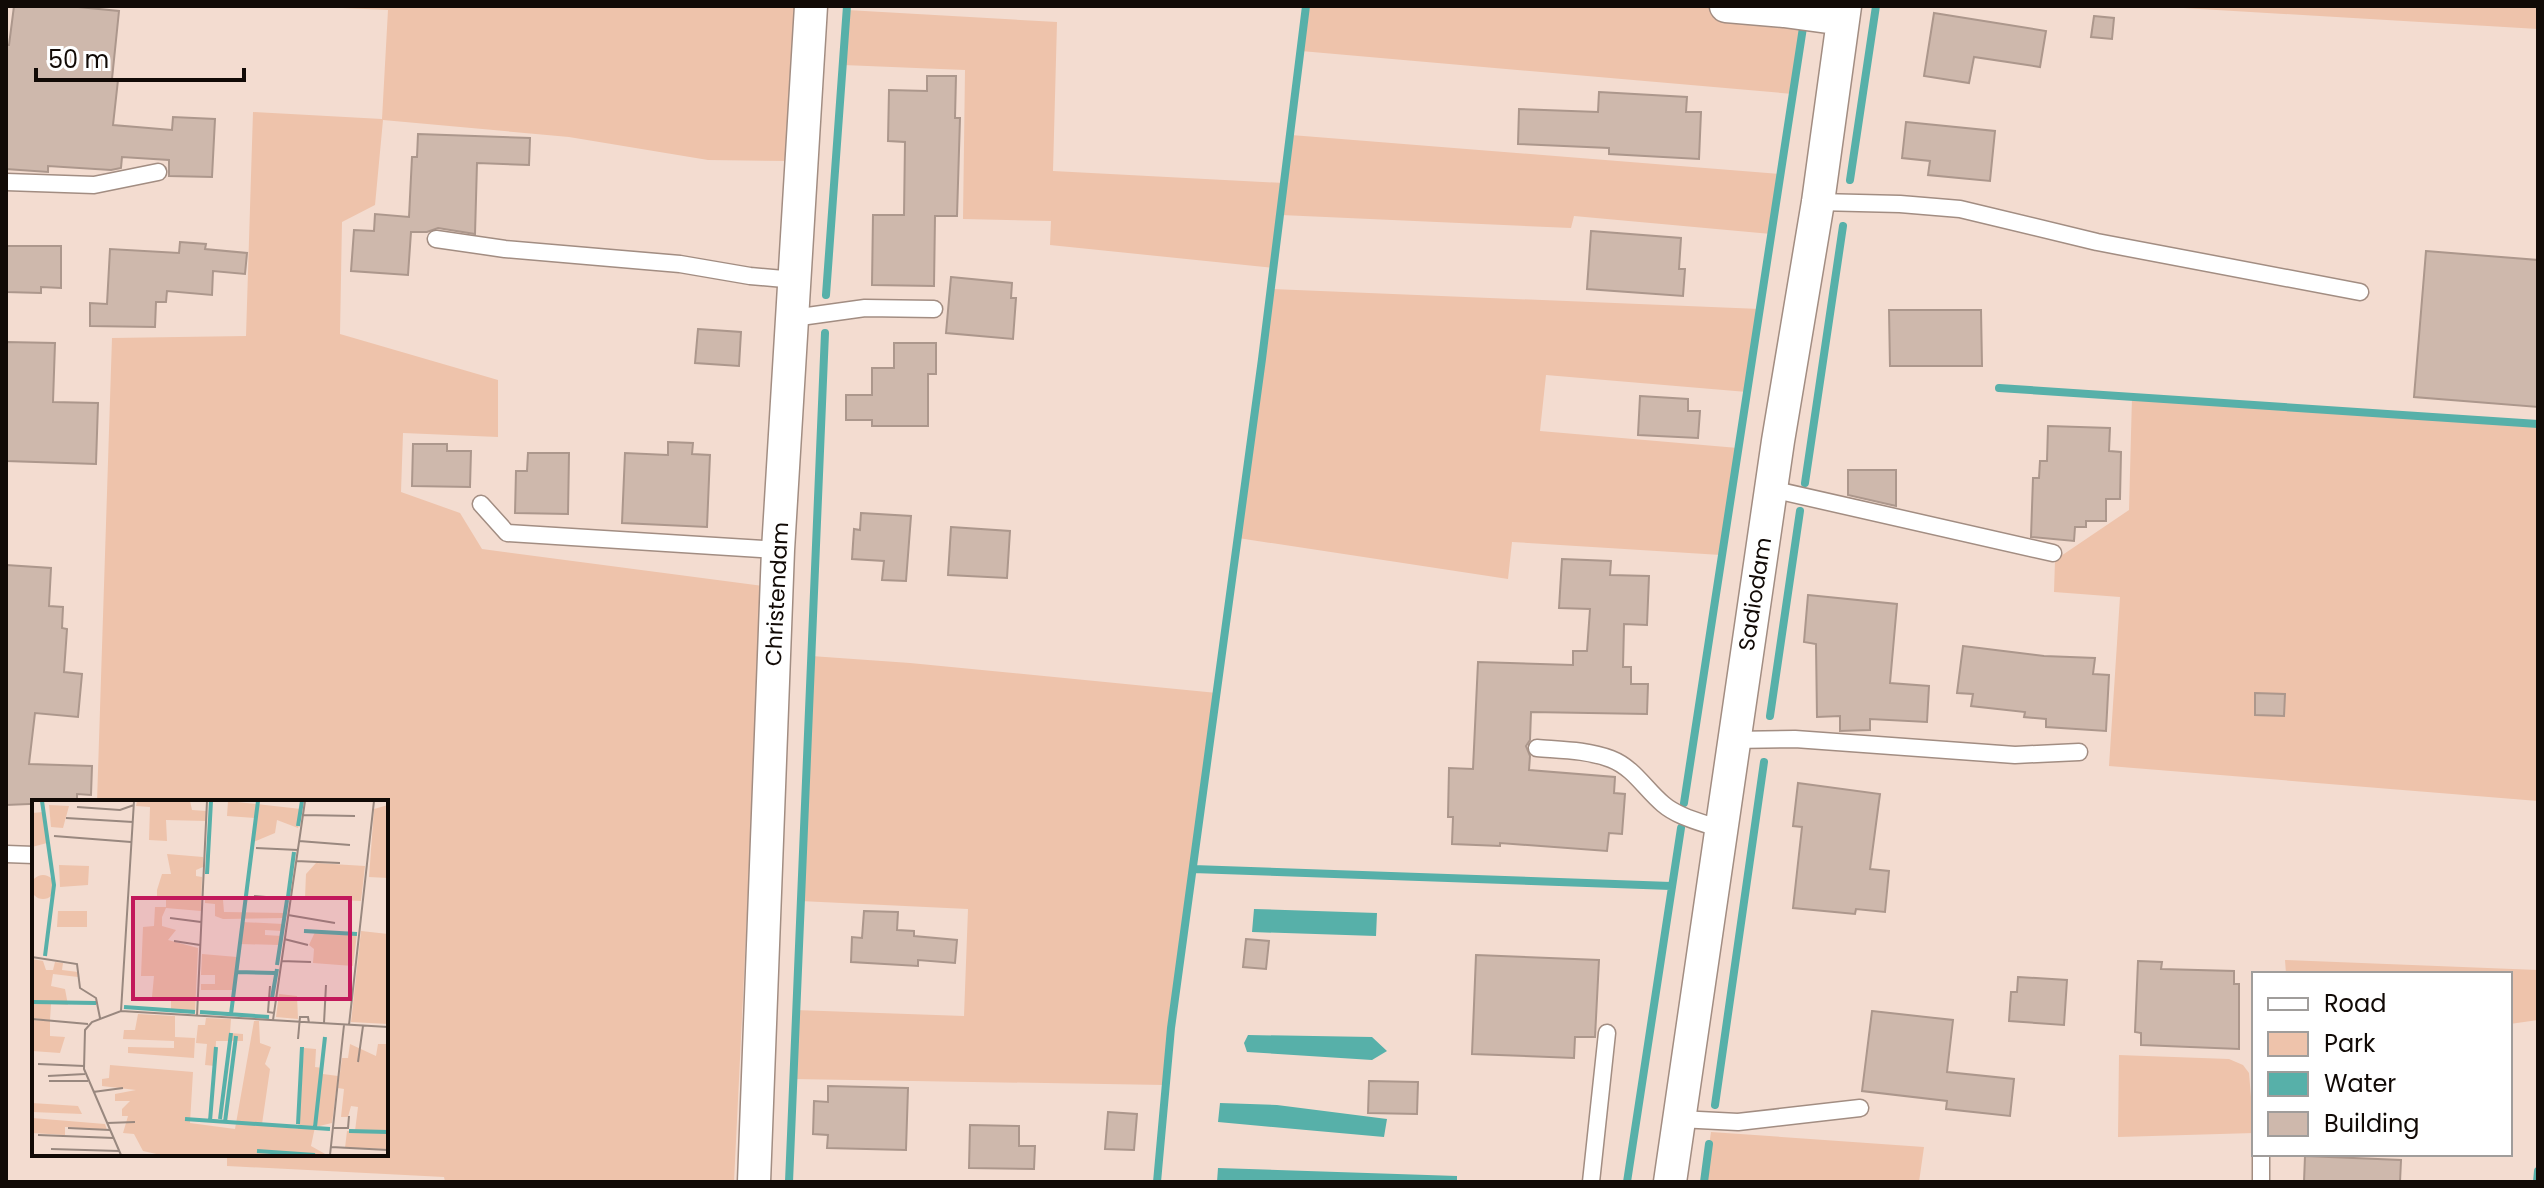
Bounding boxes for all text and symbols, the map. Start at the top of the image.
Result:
scale bar [36,32,244,82]
text: 50 m [48,43,109,76]
street label: Christendam [758,521,796,667]
street label: Sadiodam [1731,535,1779,653]
inset map [32,800,388,1156]
legend [2252,972,2512,1156]
text: Road [2324,987,2386,1020]
text: Park [2324,1027,2376,1060]
text: Water [2324,1067,2396,1100]
text: Building [2324,1107,2420,1140]

